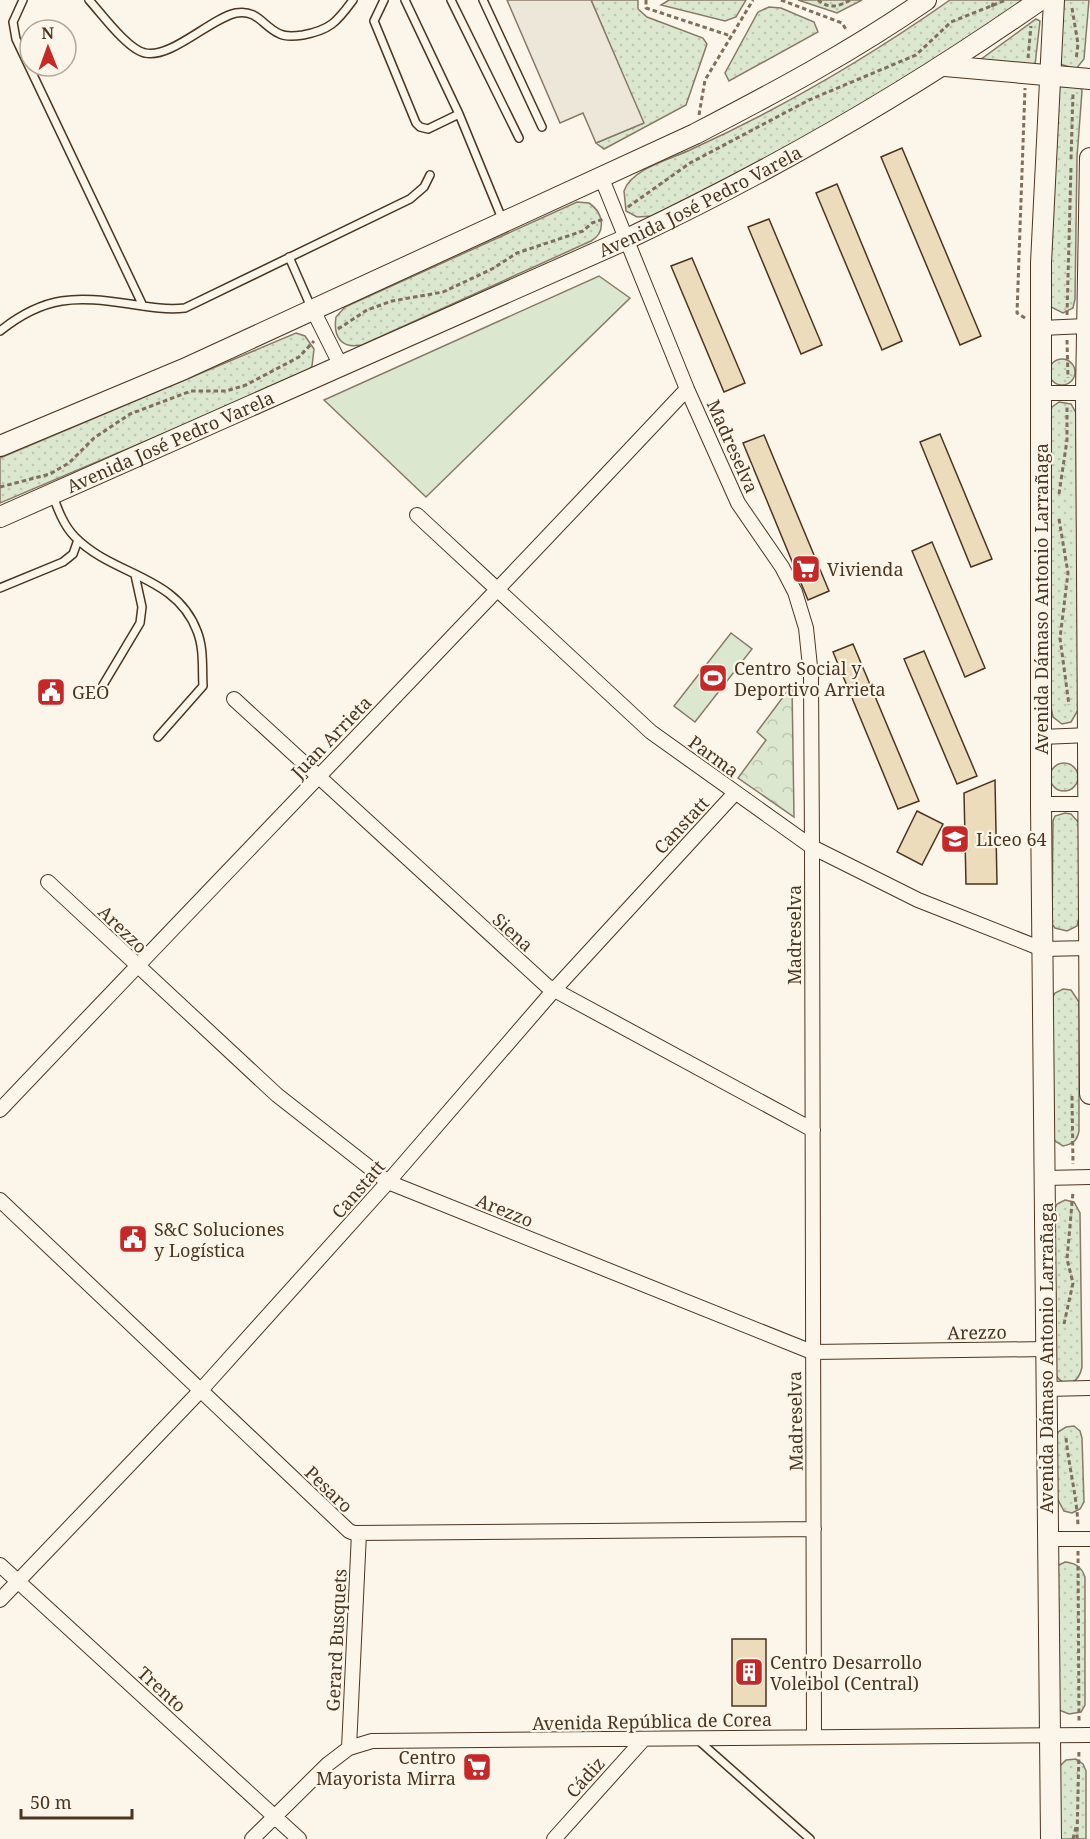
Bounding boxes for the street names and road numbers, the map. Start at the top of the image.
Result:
street label: Avenida José Pedro Varela [595,140,806,262]
street label: Avenida José Pedro Varela [63,385,278,498]
street label: Madreselva [702,395,764,497]
street label: Avenida Dámaso Antonio Larrañaga [1029,443,1053,755]
street label: Juan Arrieta [285,691,376,784]
street label: Parma [684,730,744,782]
street label: Canstatt [648,791,714,859]
street label: Madreselva [782,885,806,985]
street label: Arezzo [93,900,153,958]
street label: Siena [488,907,538,957]
street label: Canstatt [326,1155,390,1223]
street label: Arezzo [473,1188,537,1232]
street label: Avenida Dámaso Antonio Larrañaga [1034,1202,1058,1514]
street label: Arezzo [947,1319,1007,1345]
street label: Madreselva [782,1371,808,1471]
street label: Pesaro [300,1460,358,1518]
street label: Gerard Busquets [320,1568,352,1712]
street label: Trento [133,1661,191,1717]
street label: Avenida República de Corea [532,1707,772,1735]
street label: Cádiz [560,1751,610,1803]

